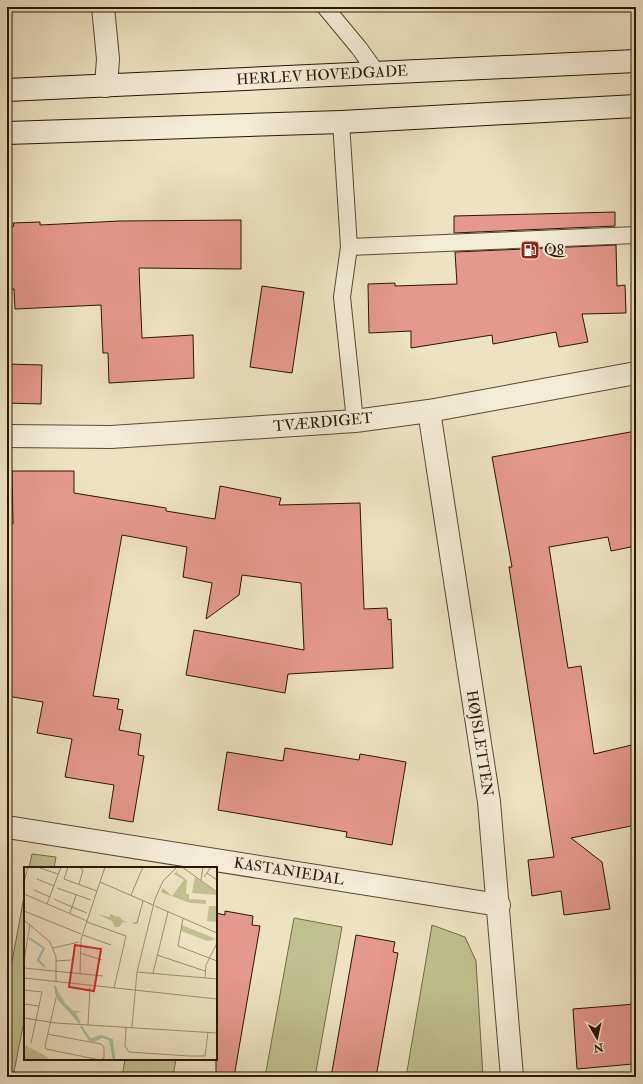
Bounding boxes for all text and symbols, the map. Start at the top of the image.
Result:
street label: HERLEV HOVEDGADE [236,62,408,89]
fuel station icon: Q8 [519,239,541,261]
place label: Q8 [544,241,566,260]
street label: TVÆRDIGET [273,409,374,436]
street label: HØJSLETTEN [461,689,497,798]
street label: KASTANIEDAL [232,853,345,890]
inset map [24,867,217,1060]
north arrow [577,1018,617,1058]
text: N [591,1040,605,1055]

